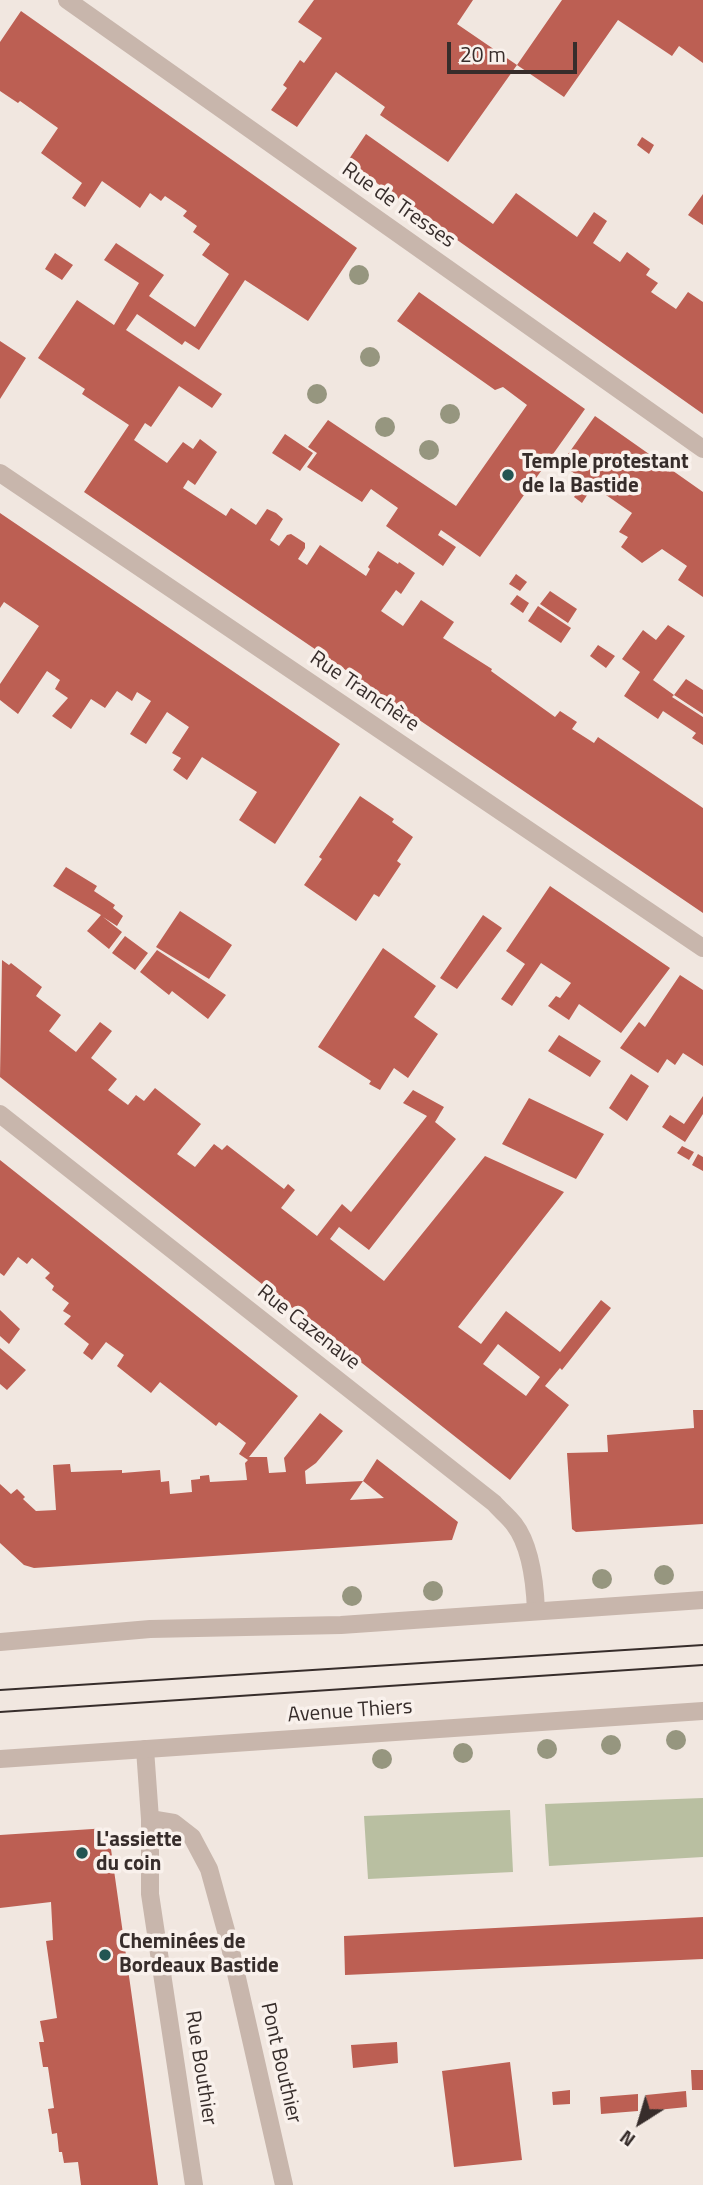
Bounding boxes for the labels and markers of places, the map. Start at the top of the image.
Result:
place label: Temple protestant de la Bastide [522,450,689,500]
marker: Temple protestant de la Bastide [500,467,516,483]
place label: L'assiette du coin [96,1828,182,1878]
marker: L'assiette du coin [74,1845,90,1861]
place label: Cheminées de Bordeaux Bastide [119,1930,279,1980]
marker: Cheminées de Bordeaux Bastide [97,1947,113,1963]

